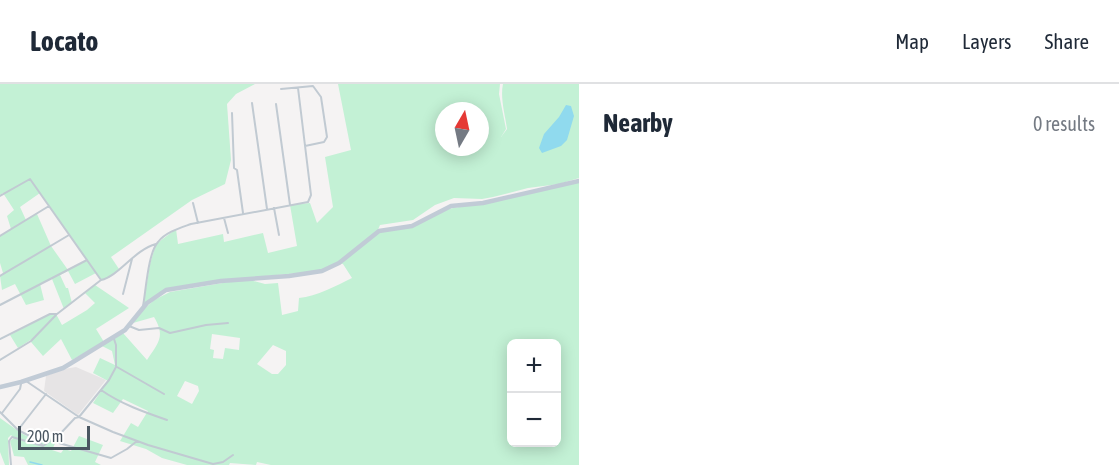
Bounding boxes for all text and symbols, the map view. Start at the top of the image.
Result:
text: Locato [30,25,98,57]
text: Map [895,29,929,53]
text: Layers [962,29,1012,53]
text: Share [1045,29,1089,53]
north arrow [435,102,489,156]
text: Nearby [603,108,673,138]
text: 0 results [1033,112,1095,135]
map controls [507,339,561,447]
button: + [507,339,561,393]
button: − [507,393,561,447]
scale bar [18,423,90,450]
text: 200 m [27,427,63,445]

